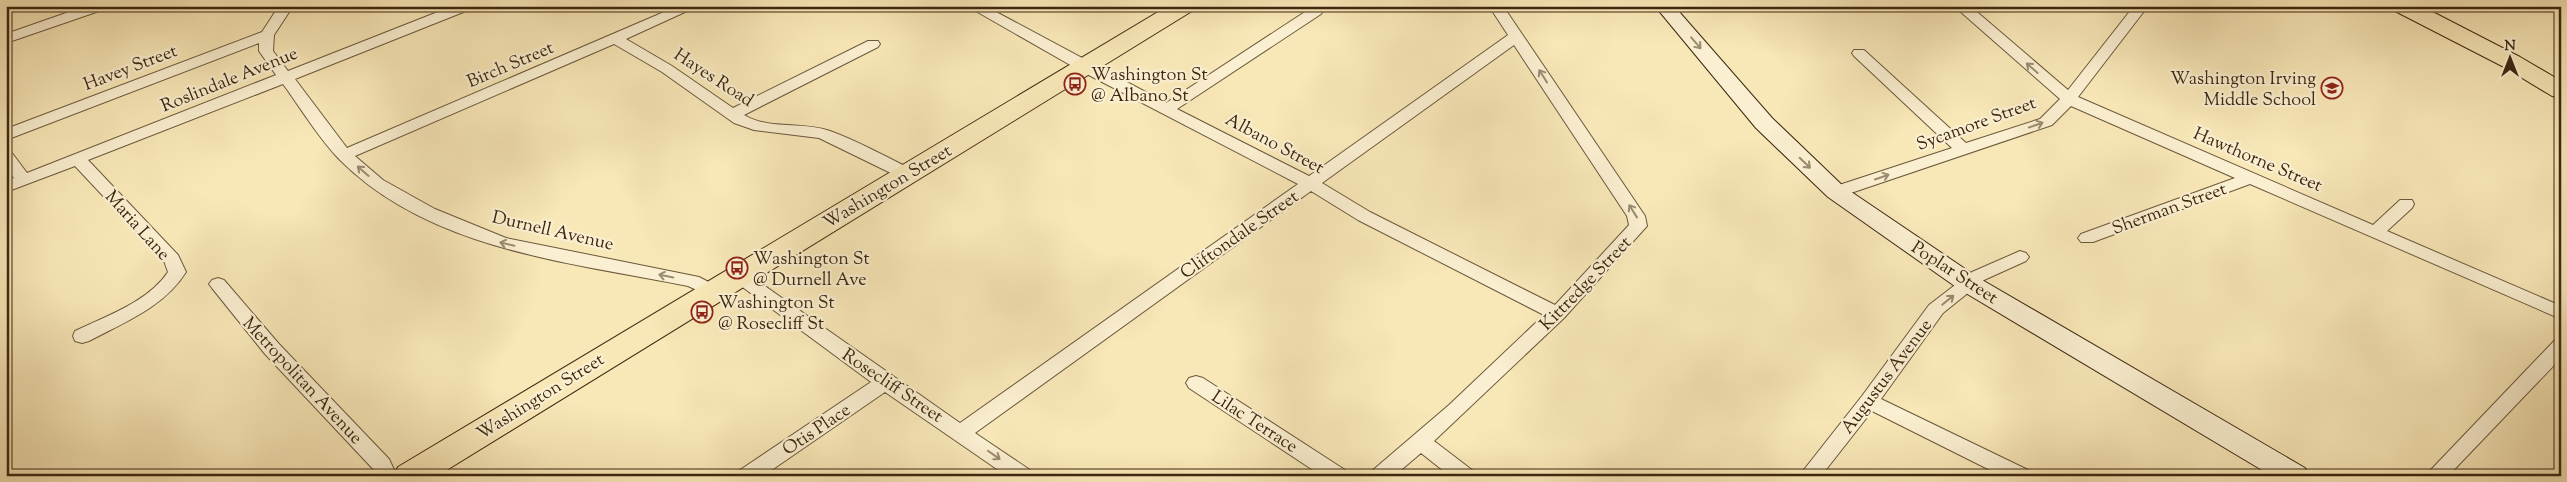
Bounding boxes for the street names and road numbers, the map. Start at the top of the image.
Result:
street label: Birch Street [463,36,558,96]
street label: Havey Street [80,39,181,99]
street label: Roslindale Avenue [157,42,302,120]
street label: Hayes Road [668,43,758,114]
street label: Sycamore Street [1913,91,2040,159]
street label: Albano Street [1220,108,1328,182]
street label: Hawthorne Street [2189,122,2326,200]
street label: Washington Street [819,139,957,237]
street label: Sherman Street [2109,177,2231,243]
street label: Maria Lane [98,185,175,267]
street label: Cliftondale Street [1176,185,1305,286]
street label: Durnell Avenue [489,205,616,259]
street label: Kittredge Street [1534,231,1638,338]
street label: Poplar Street [1905,236,2003,312]
street label: Metropolitan Avenue [235,312,368,451]
street label: Augustus Avenue [1836,314,1940,440]
street label: Rosecliff Street [836,343,948,430]
street label: Washington Street [472,348,610,447]
street label: Lilac Terrace [1206,385,1302,460]
street label: Otis Place [778,398,856,463]

